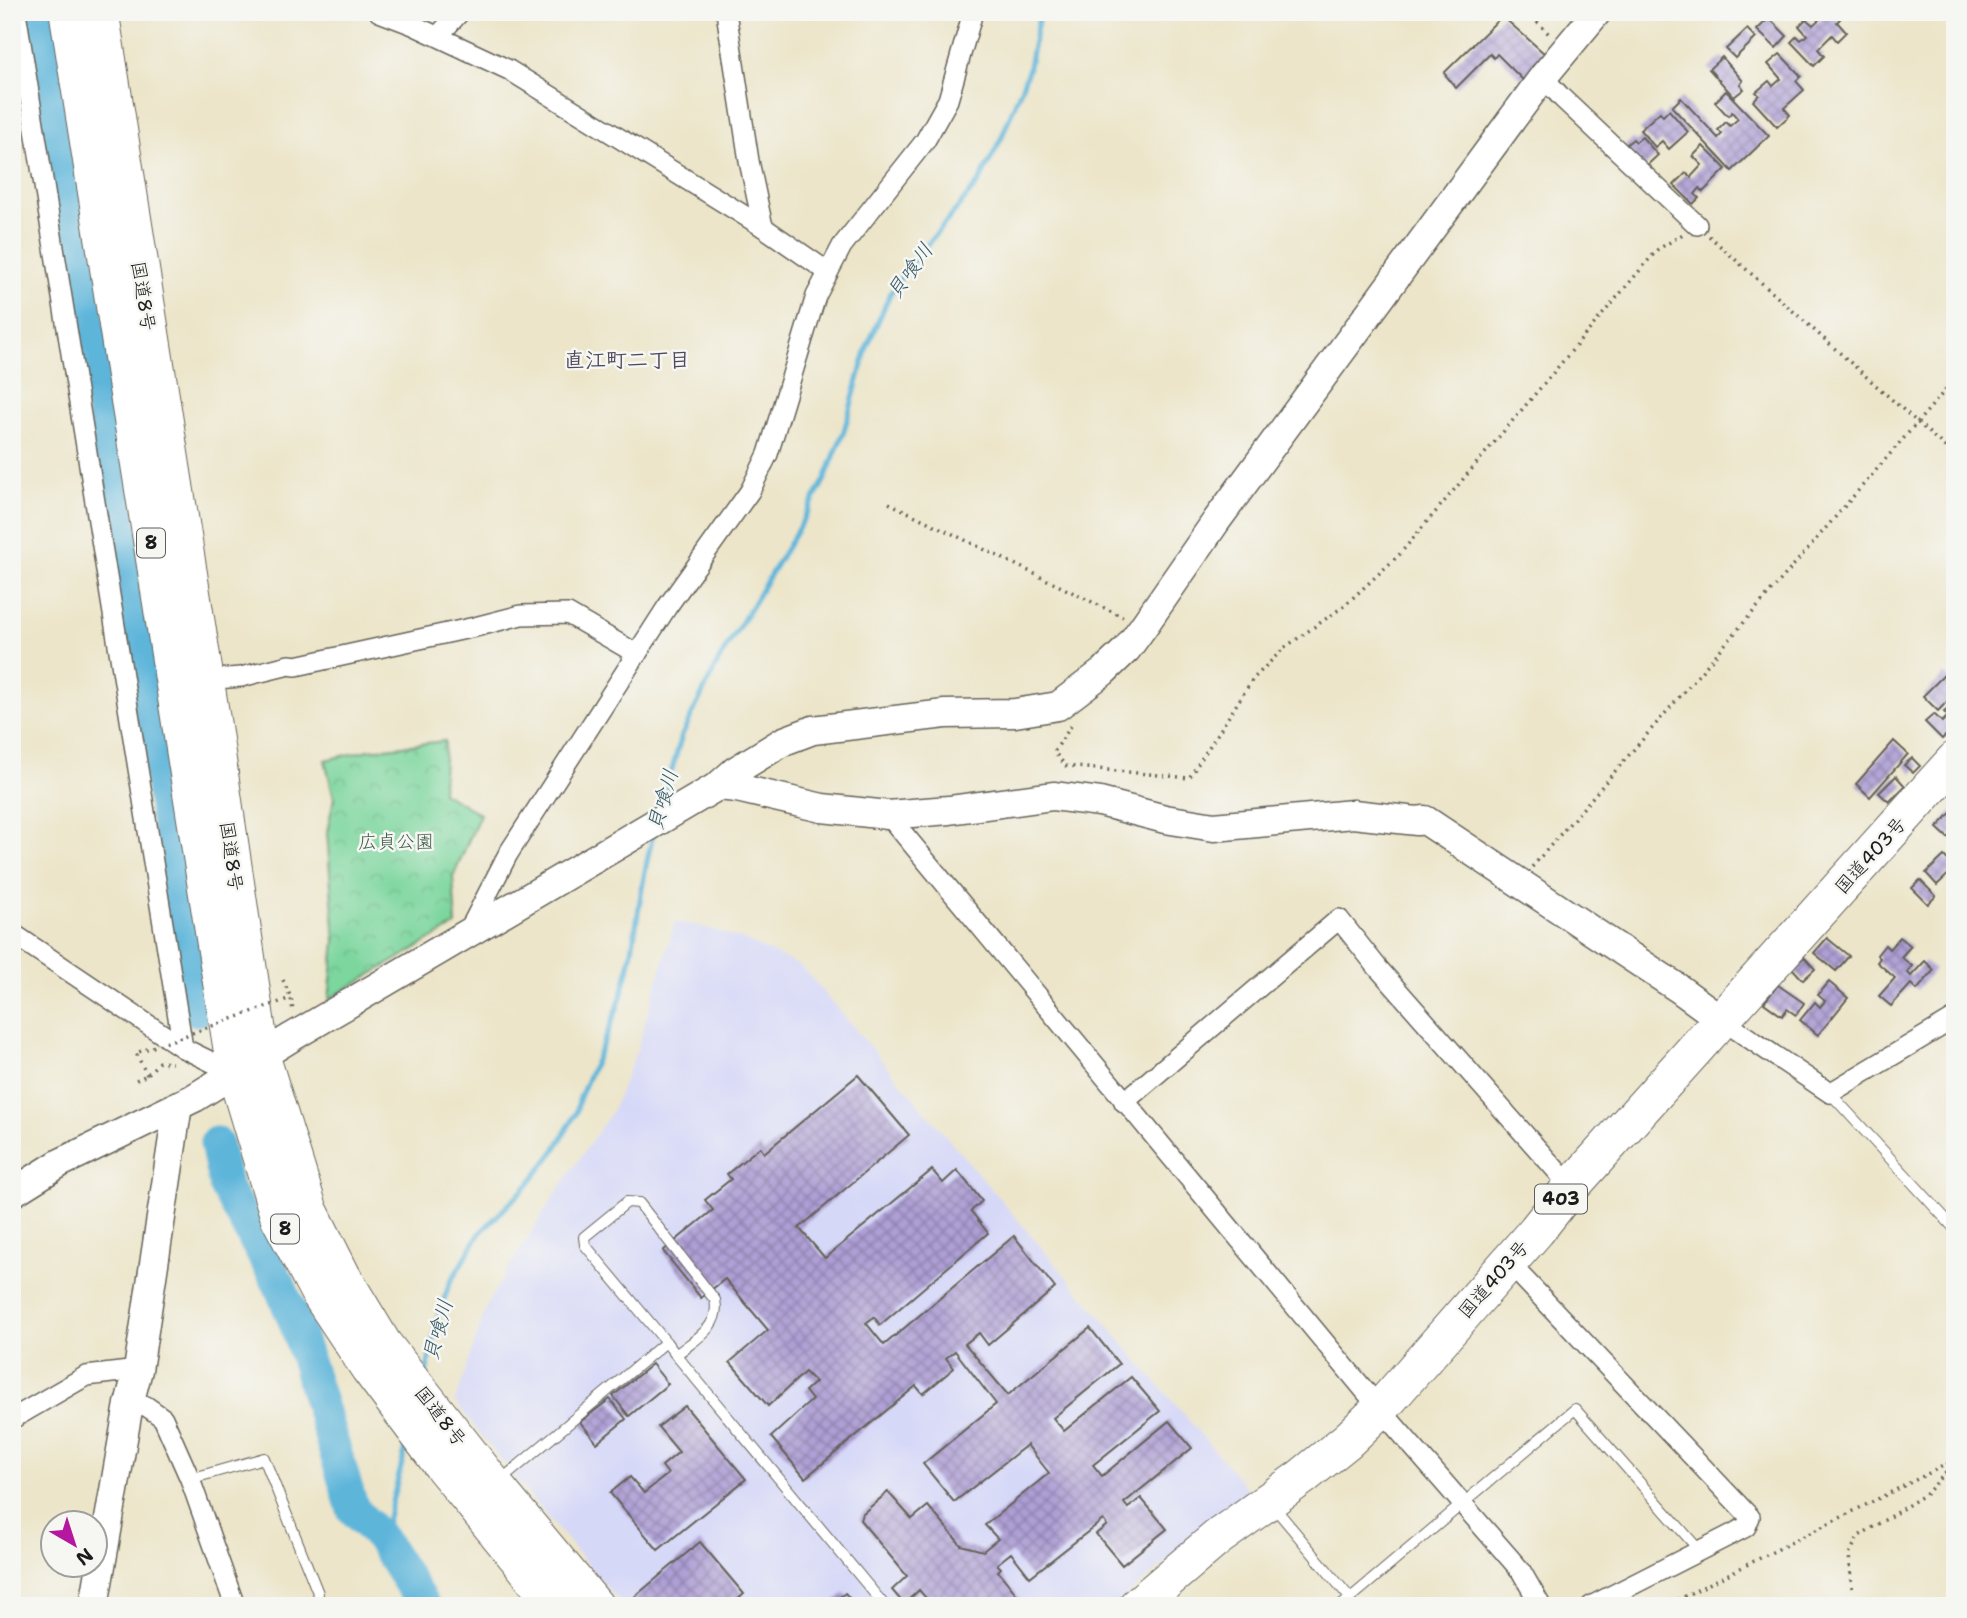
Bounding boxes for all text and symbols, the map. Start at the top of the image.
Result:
water label: 貝喰川 [880,237,940,305]
street label: 国道8号 [126,259,161,333]
district label: 直江町二丁目 [564,346,690,374]
road number: 8 [137,528,165,558]
water label: 貝喰川 [641,766,685,834]
street label: 国道403号 [1829,811,1912,899]
street label: 国道8号 [214,820,249,893]
park label: 広貞公園 [358,829,434,854]
road number: 403 [1535,1184,1587,1214]
road number: 8 [271,1214,299,1244]
street label: 国道403号 [1453,1235,1534,1324]
water label: 貝喰川 [416,1296,460,1364]
street label: 国道8号 [409,1381,472,1452]
north arrow [38,1510,108,1580]
text: N [71,1542,98,1571]

